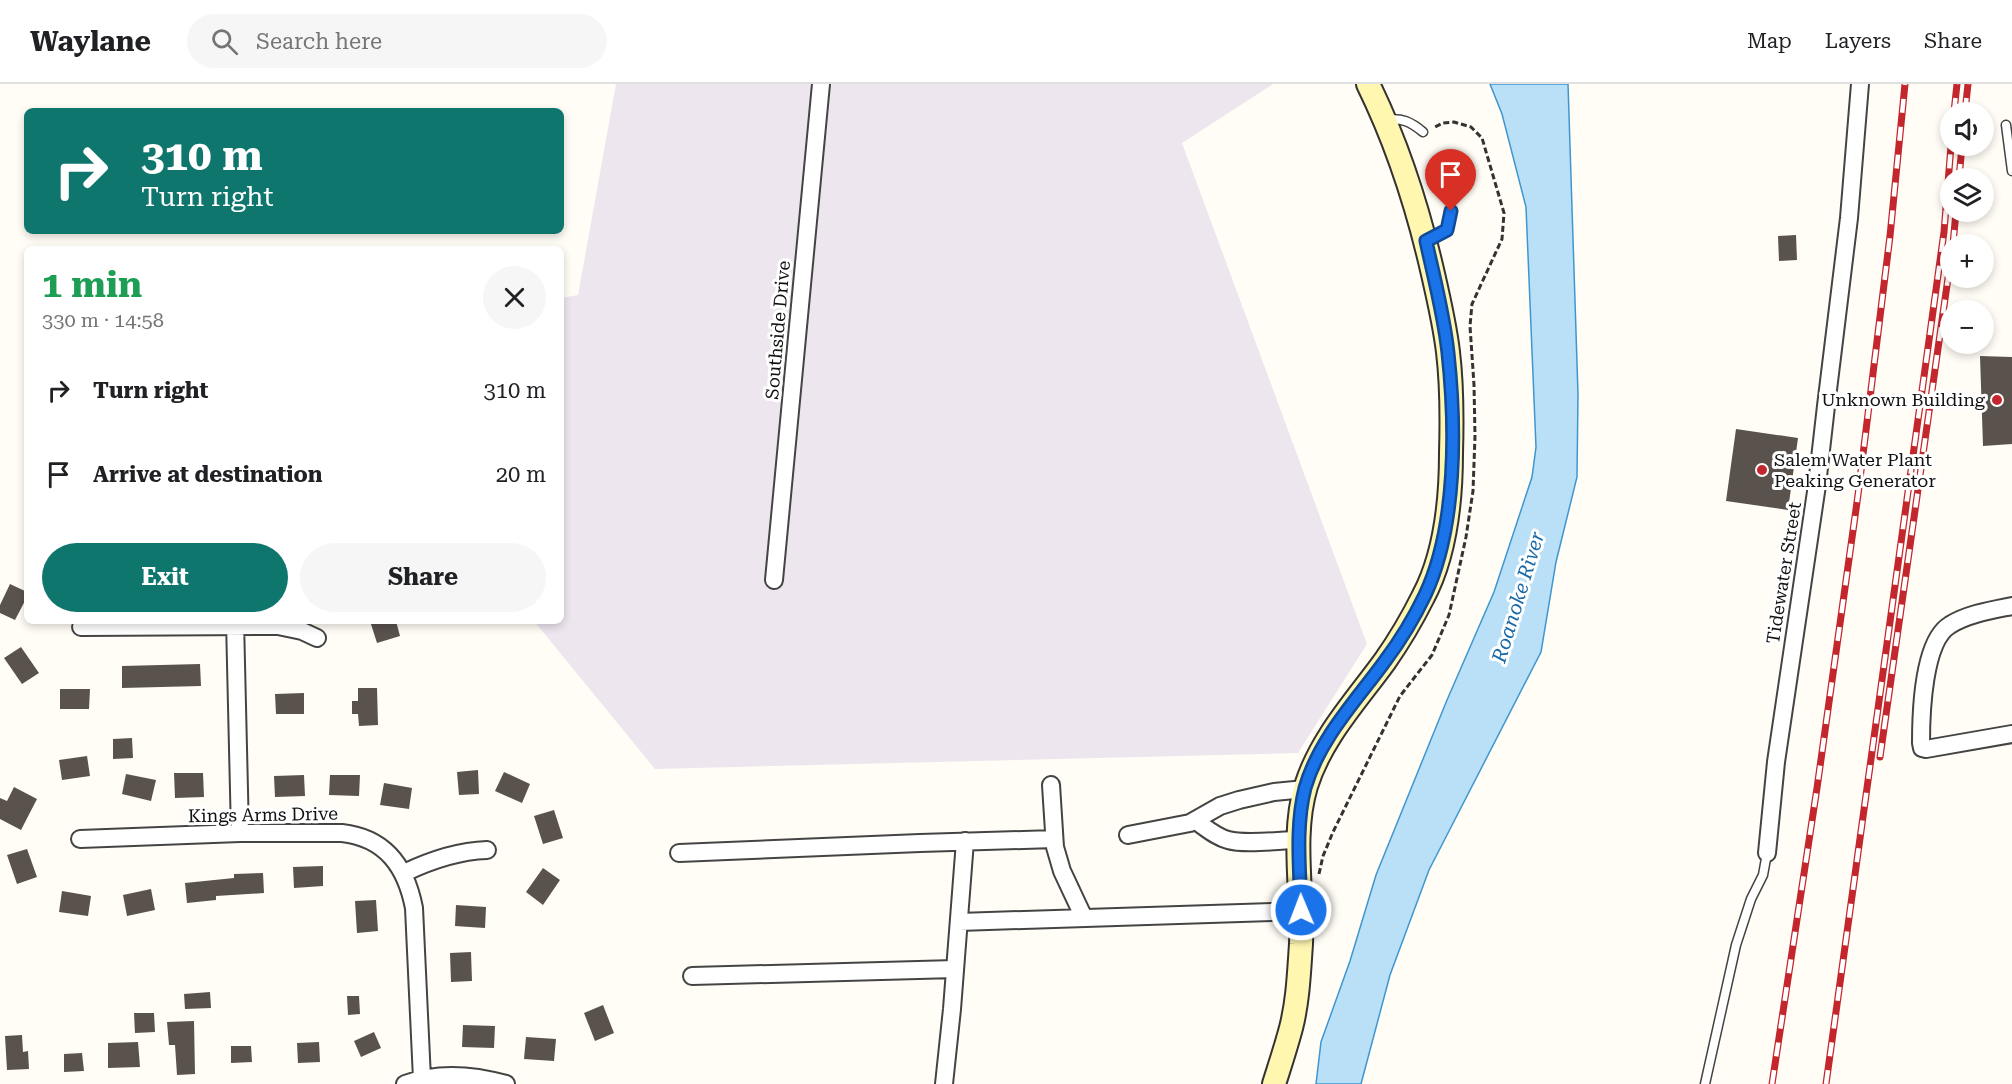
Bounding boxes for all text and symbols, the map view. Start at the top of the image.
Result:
search box [187,14,607,68]
text: Waylane [30,25,151,58]
icon: search [208,25,241,58]
text: Search here [256,29,382,54]
text: Map [1747,29,1792,53]
text: Layers [1825,29,1891,53]
text: Share [1924,29,1982,53]
map controls [1940,102,1994,354]
button: sound [1940,102,1994,156]
text: 310 m [141,131,263,180]
icon: right [42,132,120,210]
pin [1425,149,1476,211]
icon: arrive [1434,158,1467,191]
button: layers [1940,168,1994,222]
text: Turn right [141,181,274,213]
button: + [1940,234,1994,288]
street label: Southside Drive [761,260,794,400]
text: 1 min [42,264,142,306]
button: close [483,266,546,329]
button: − [1940,300,1994,354]
text: 330 m · 14:58 [42,308,164,332]
icon: right [42,374,75,407]
text: Turn right [93,378,208,403]
text: 310 m [483,378,546,403]
place label: Unknown Building [1821,389,1986,410]
marker: Unknown Building [1990,393,2004,407]
place label: Salem Water Plant Peaking Generator [1774,449,1936,491]
icon: arrive [42,458,75,491]
text: Arrive at destination [93,462,322,487]
text: 20 m [496,462,546,487]
marker: Salem Water Plant Peaking Generator [1755,463,1769,477]
street label: Tidewater Street [1762,500,1805,645]
water label: Roanoke River [1486,528,1549,666]
button: Exit [42,543,288,612]
button: Share [300,543,546,612]
street label: Kings Arms Drive [188,803,338,826]
position arrow [1269,878,1333,942]

